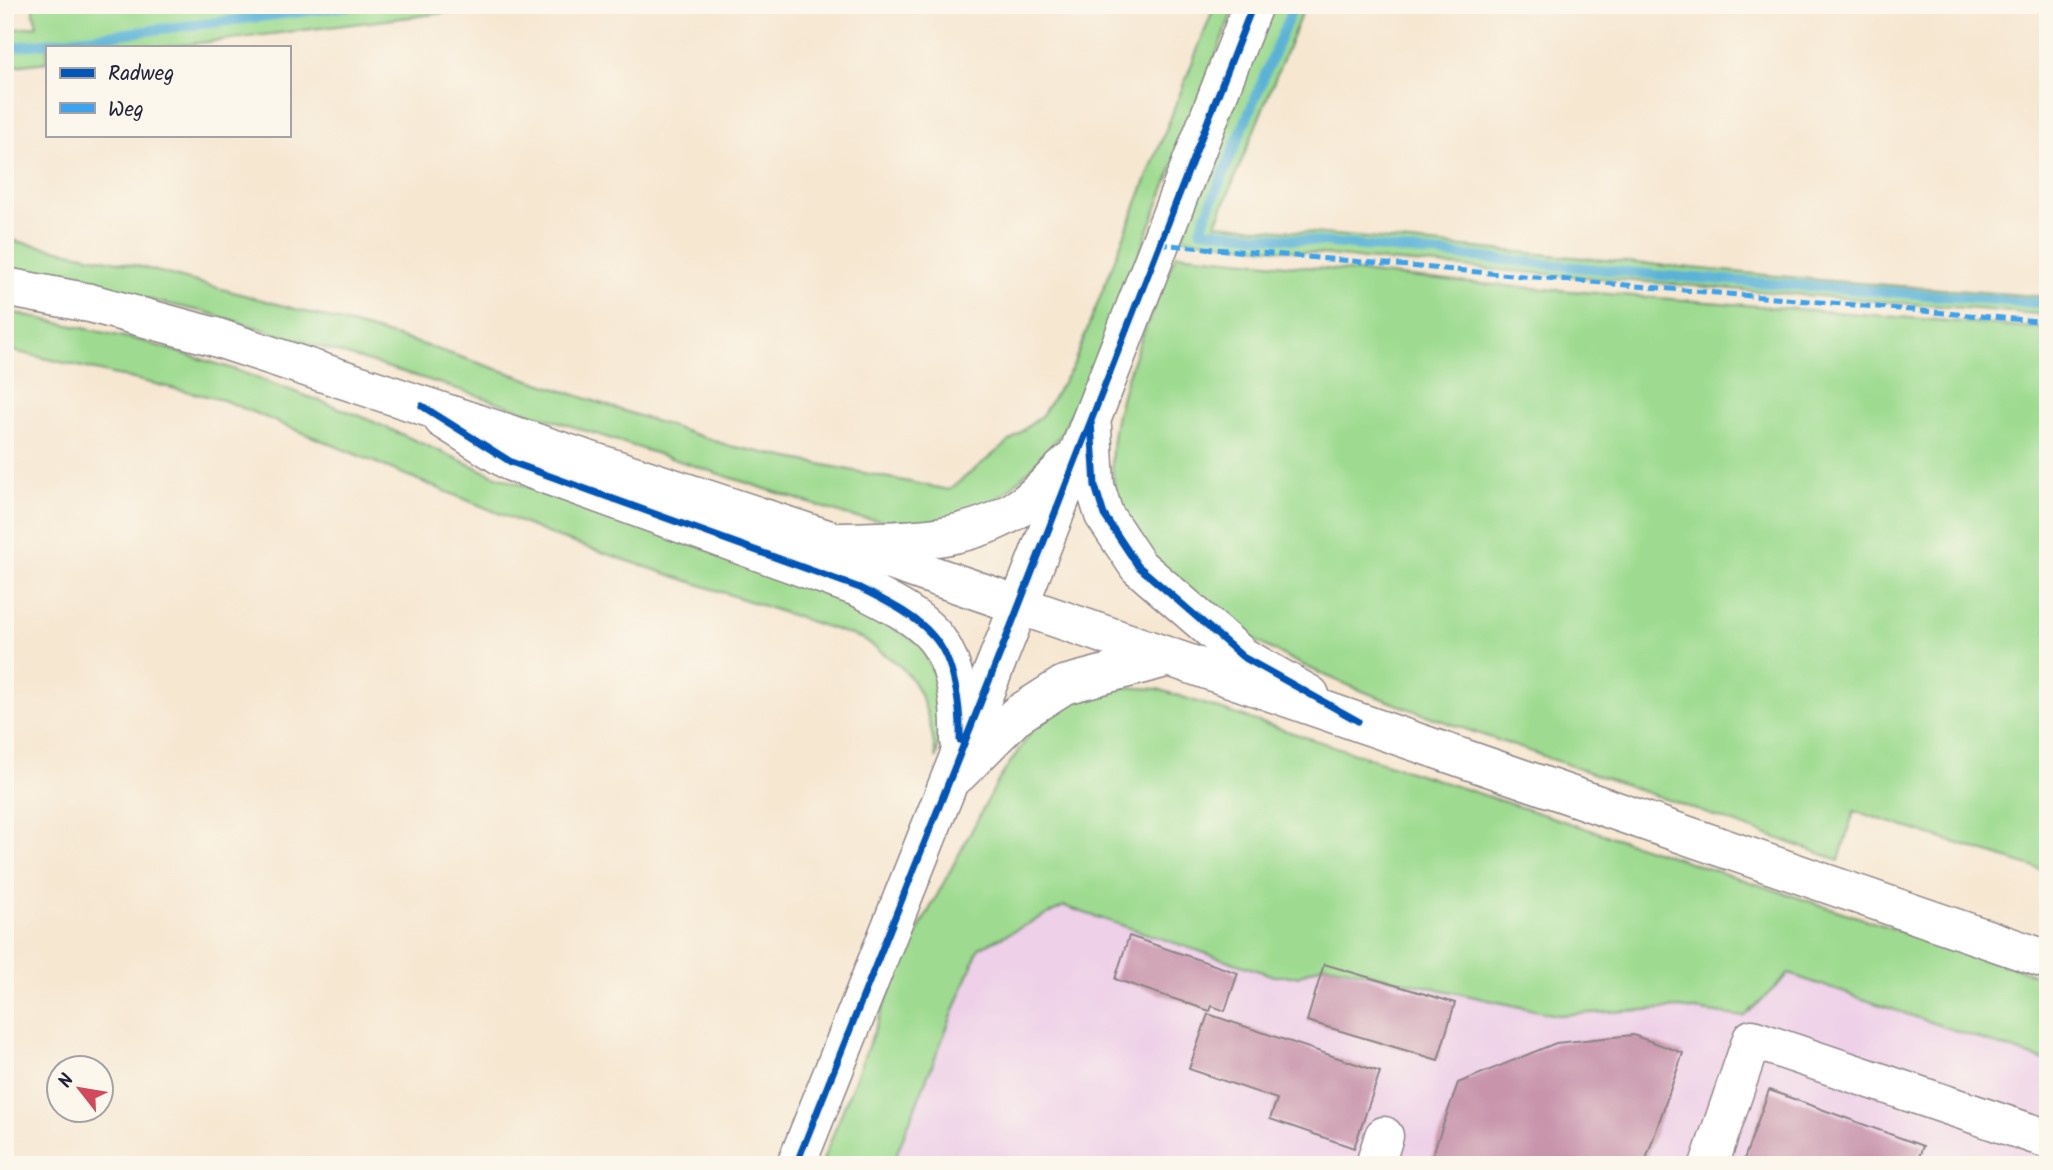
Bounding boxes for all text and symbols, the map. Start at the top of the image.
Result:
legend [46,46,290,136]
text: Radweg [108,58,174,91]
text: Weg [108,94,144,127]
north arrow [46,1054,116,1124]
text: N [51,1068,83,1094]

